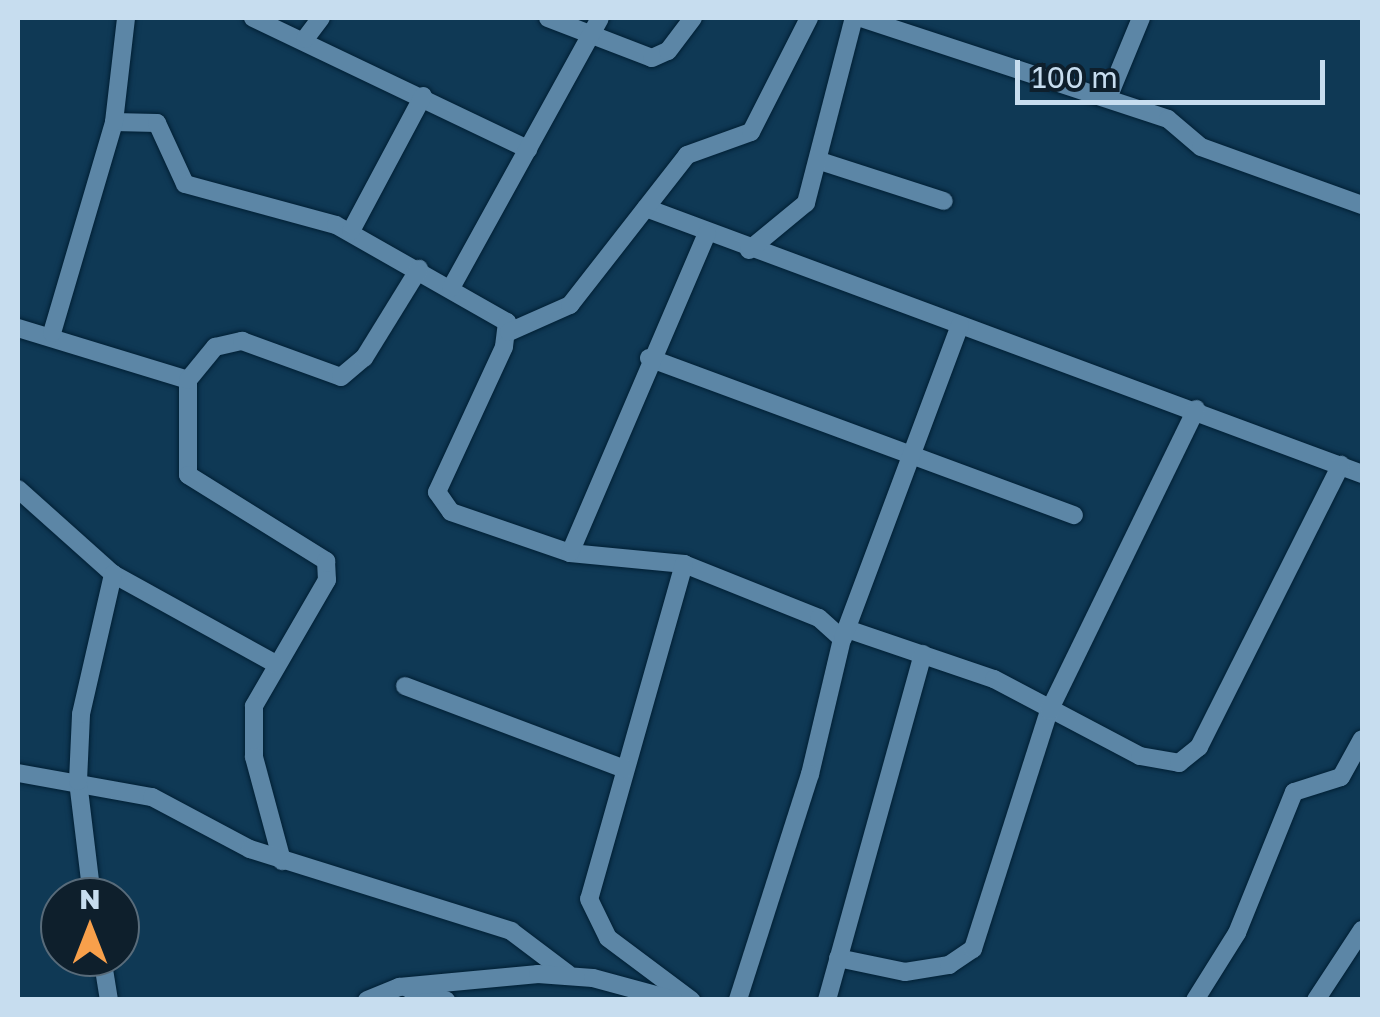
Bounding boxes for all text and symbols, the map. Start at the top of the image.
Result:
scale bar [1020,40,1330,102]
text: 100 m [1032,59,1118,95]
north arrow [40,877,140,977]
text: N [79,882,101,915]

